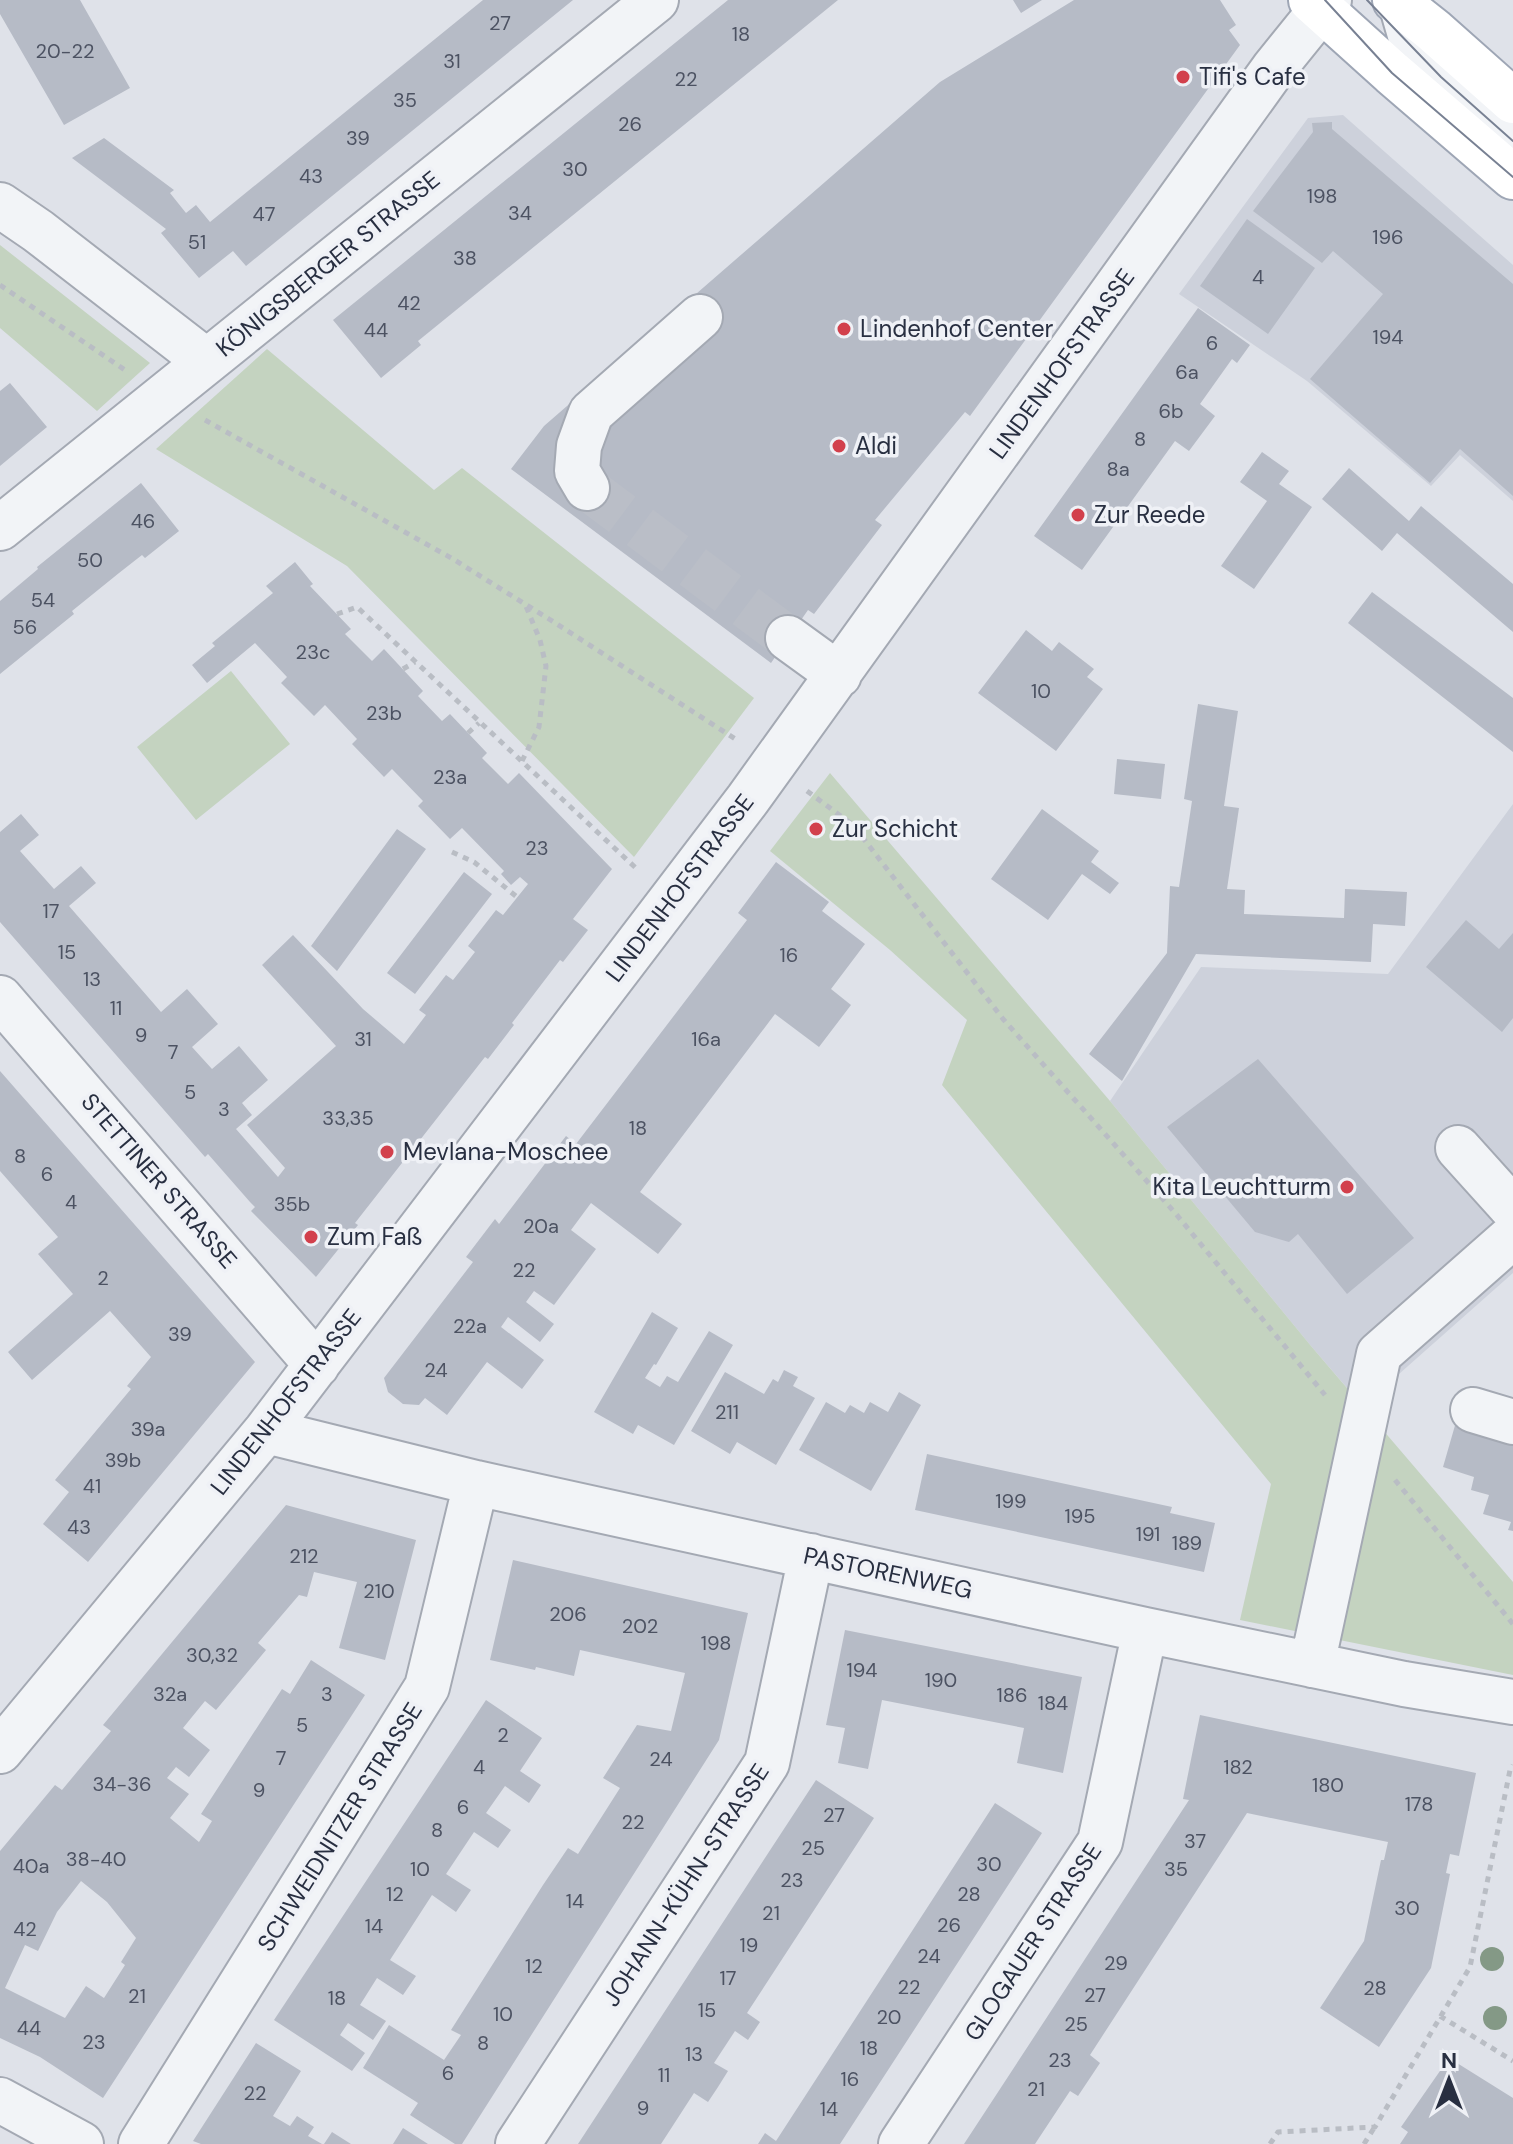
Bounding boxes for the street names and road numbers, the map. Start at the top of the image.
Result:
street label: KÖNIGSBERGER STRASSE [209,164,446,364]
street label: LINDENHOFSTRASSE [982,262,1141,465]
street label: LINDENHOFSTRASSE [599,787,761,988]
street label: STETTINER STRASSE [75,1087,244,1275]
street label: LINDENHOFSTRASSE [203,1302,368,1501]
street label: PASTORENWEG [801,1539,975,1606]
street label: SCHWEIDNITZER STRASSE [250,1696,429,1957]
street label: JOHANN-KÜHN-STRASSE [595,1758,776,2012]
street label: GLOGAUER STRASSE [957,1837,1108,2047]

